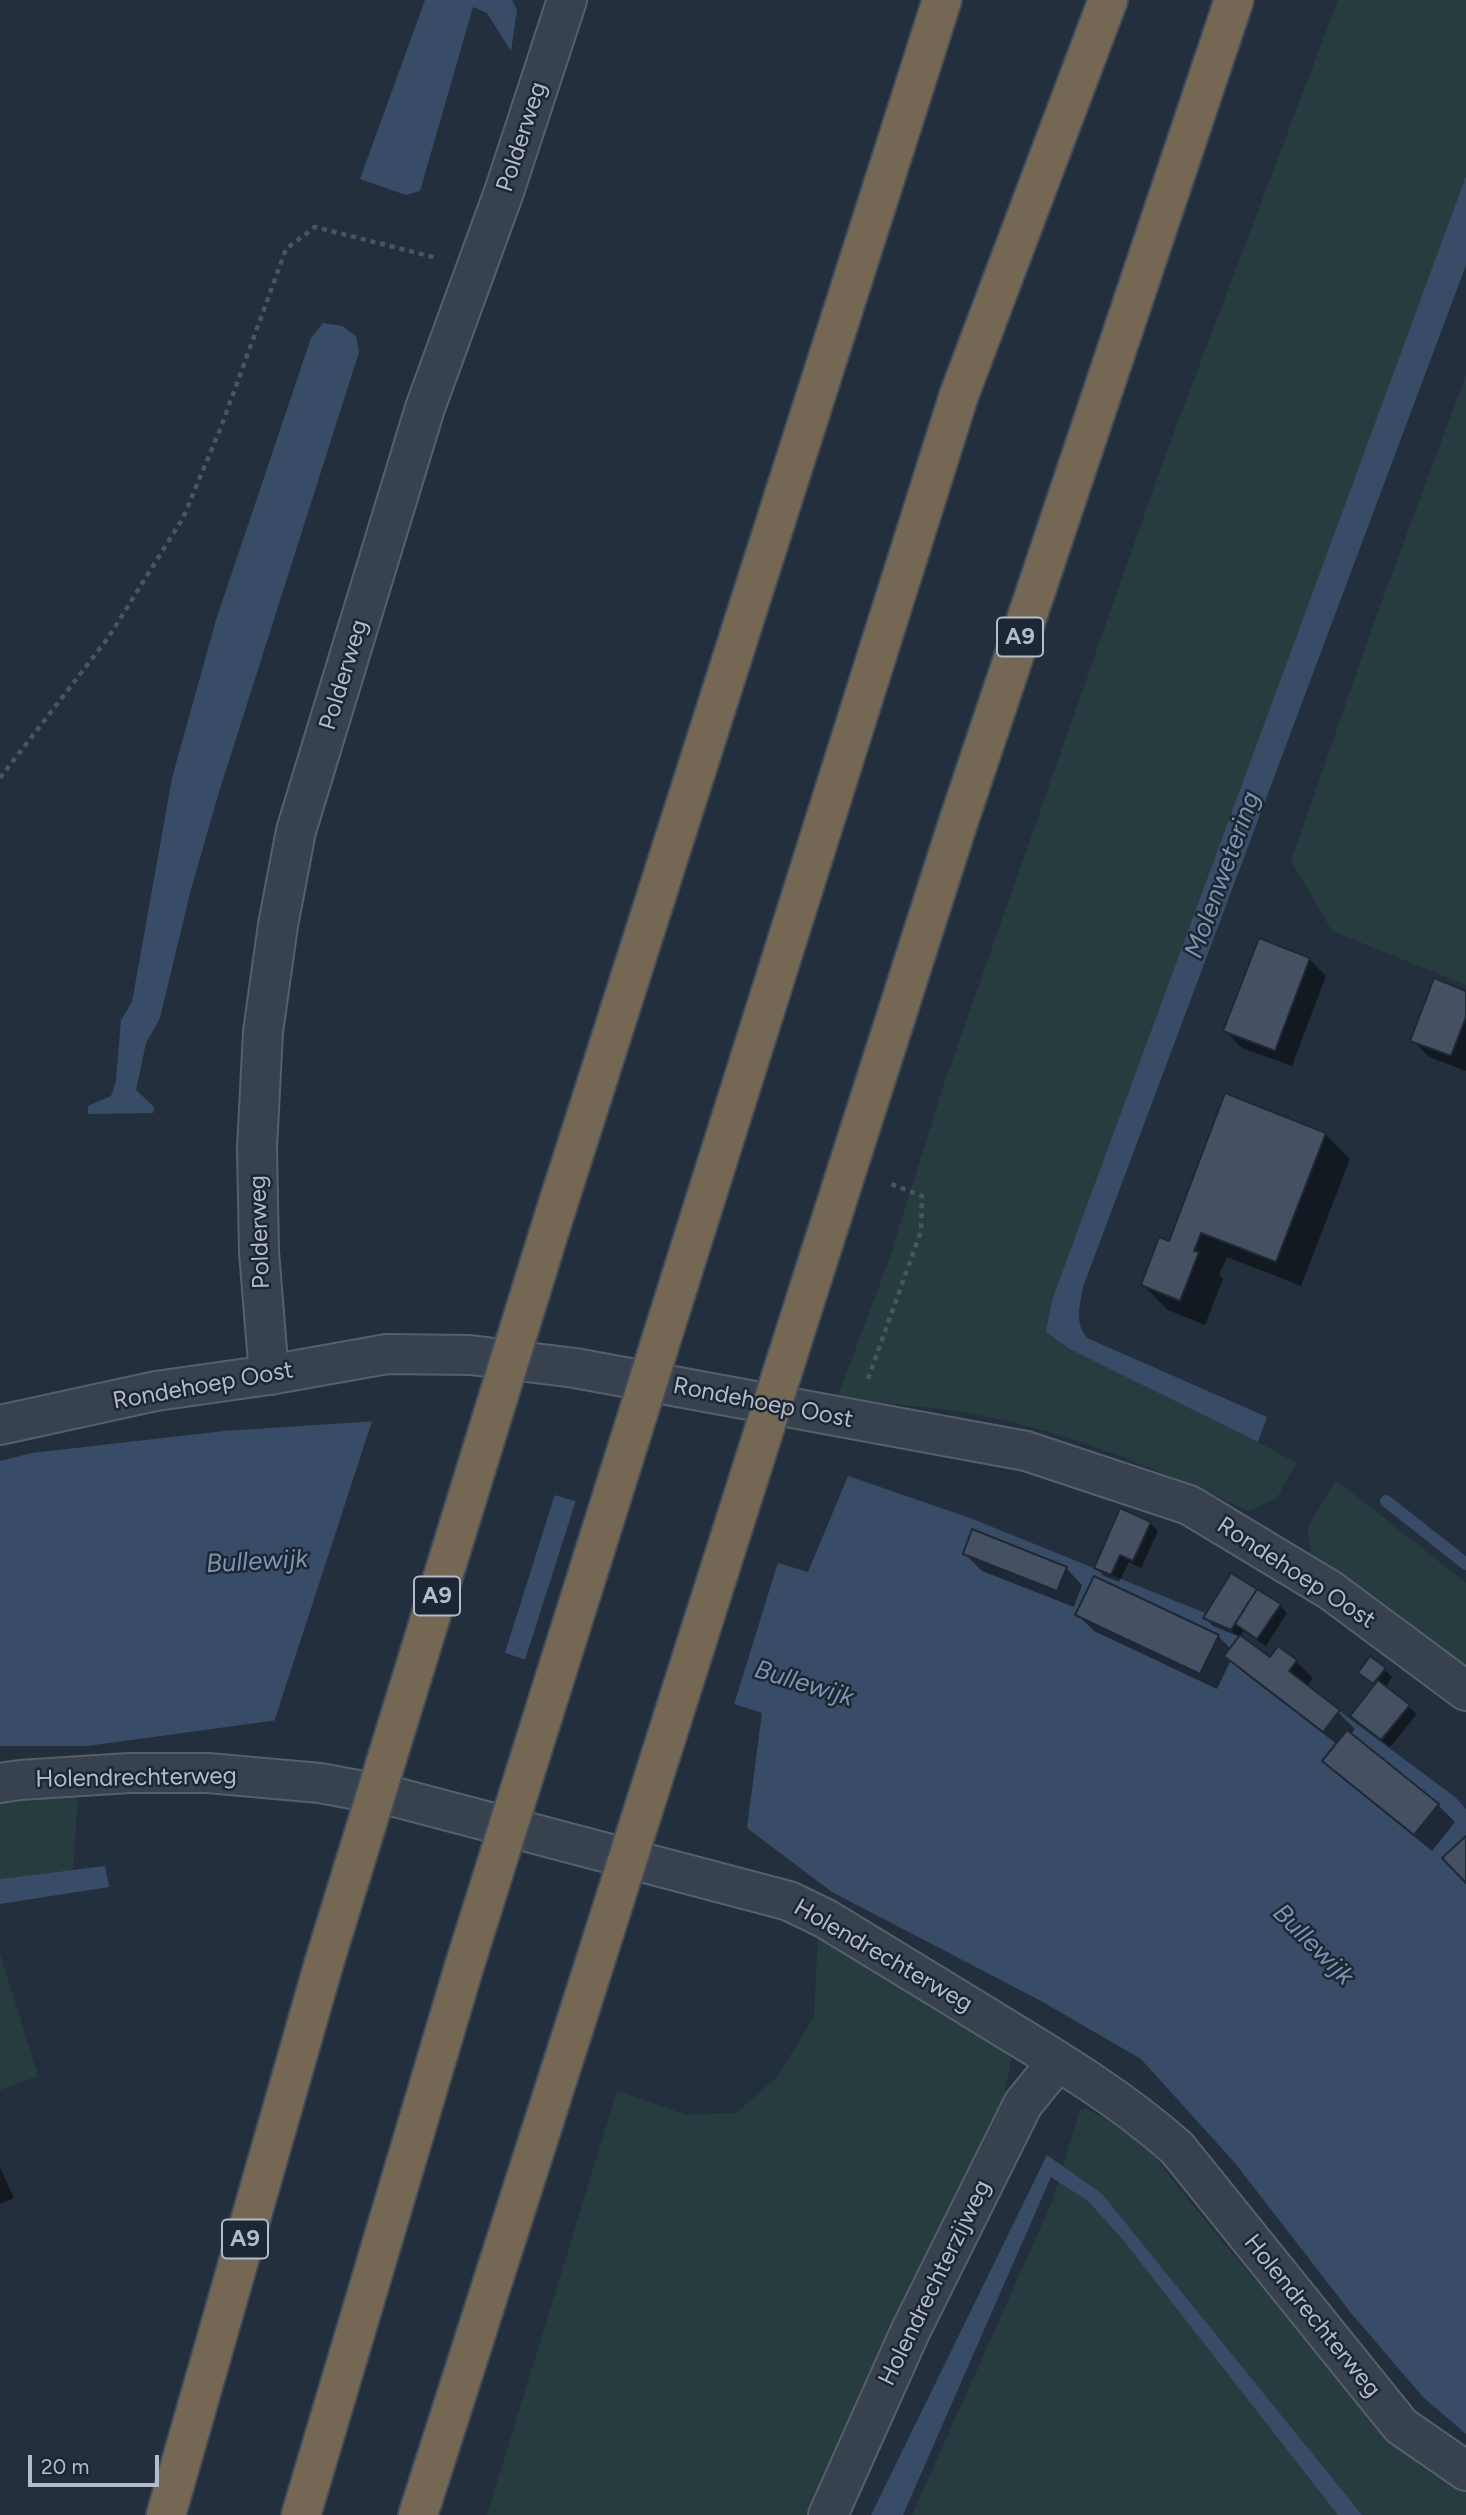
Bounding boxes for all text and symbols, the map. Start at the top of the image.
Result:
street label: Polderweg [491,78,553,196]
street label: Polderweg [314,616,374,734]
road number: A9 [997,618,1043,656]
water label: Molenwetering [1178,788,1268,962]
street label: Polderweg [244,1175,276,1289]
street label: Rondehoep Oost [110,1356,296,1416]
street label: Rondehoep Oost [671,1371,855,1435]
street label: Rondehoep Oost [1211,1511,1381,1635]
water label: Bullewijk [205,1544,309,1580]
road number: A9 [414,1576,460,1616]
water label: Bullewijk [751,1654,857,1714]
street label: Holendrechterweg [35,1762,237,1794]
street label: Holendrechterweg [789,1893,977,2019]
water label: Bullewijk [1266,1898,1360,1992]
street label: Holendrechterzijweg [873,2176,997,2390]
road number: A9 [222,2220,268,2258]
street label: Holendrechterweg [1237,2229,1387,2403]
scale bar [32,2442,163,2486]
text: 20 m [41,2454,89,2479]

